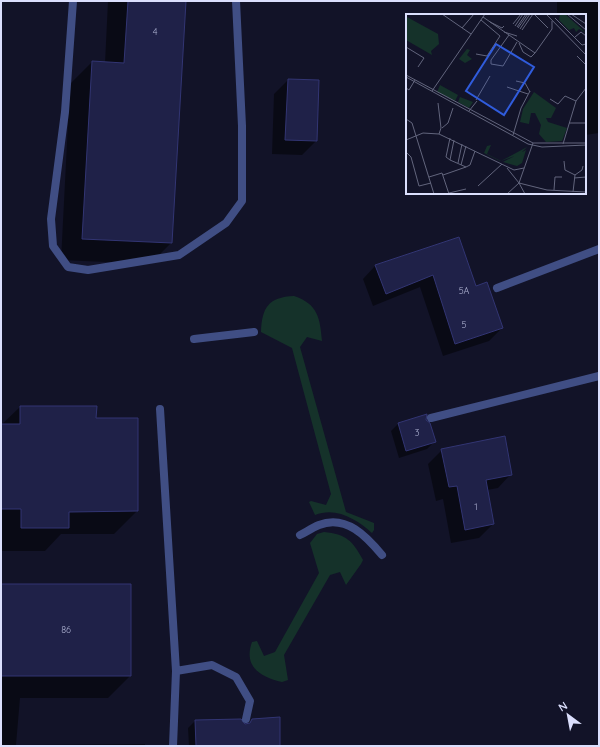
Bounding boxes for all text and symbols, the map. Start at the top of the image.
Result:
inset map [406,14,586,194]
house number: 4 [153,26,158,37]
house number: 5A [459,285,470,296]
house number: 5 [462,319,467,330]
house number: 3 [415,427,420,438]
house number: 1 [474,501,478,512]
house number: 86 [61,624,71,635]
north arrow [548,695,588,735]
text: N [556,698,570,715]

